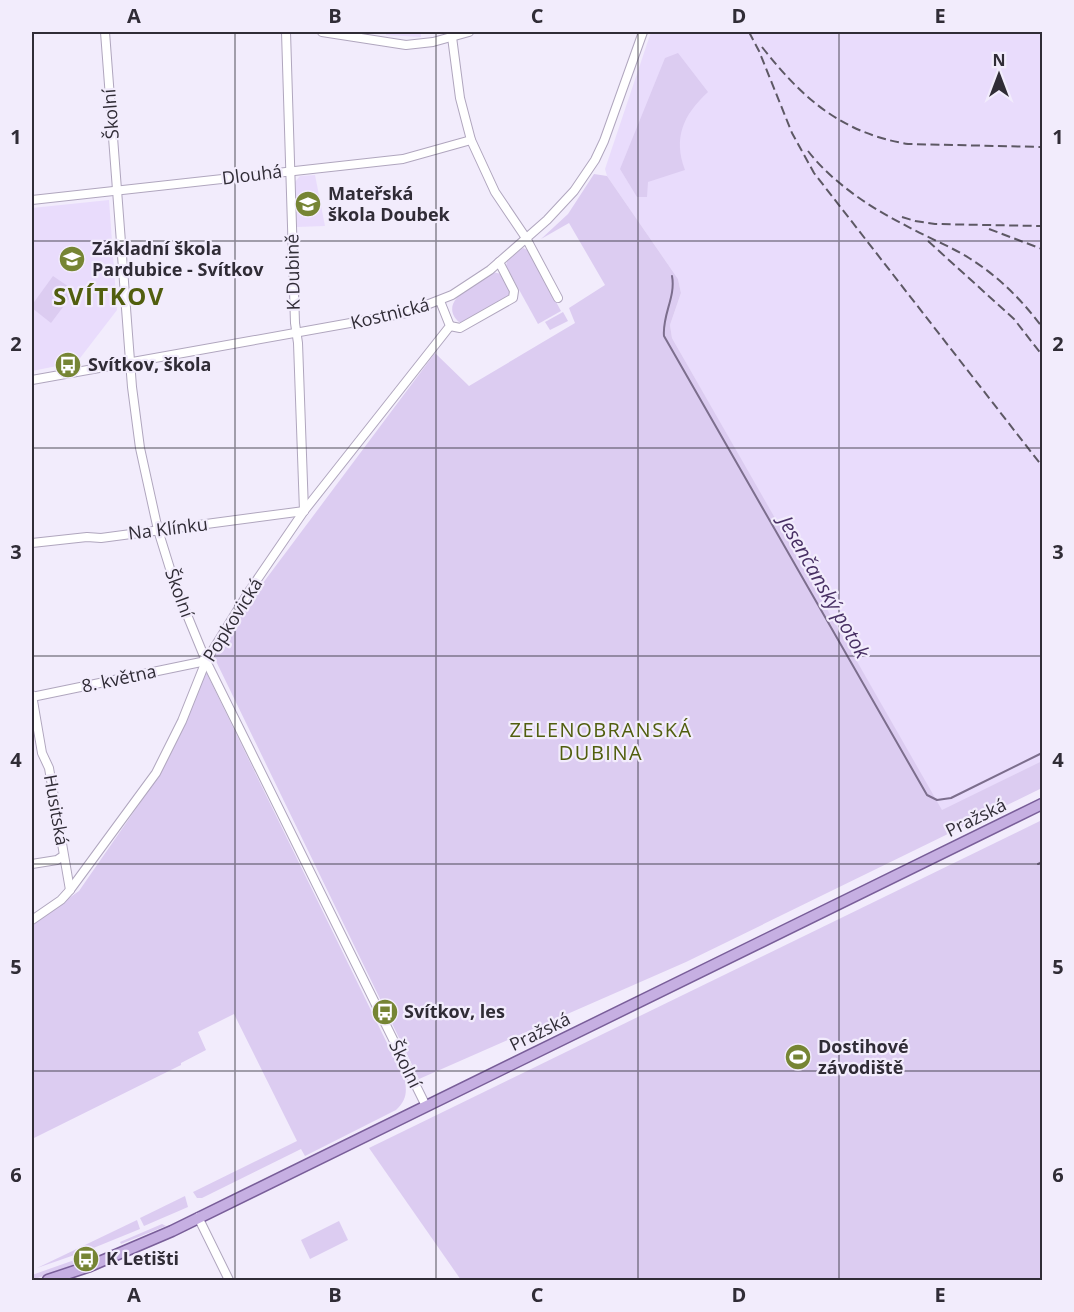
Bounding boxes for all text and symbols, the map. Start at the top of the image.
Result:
text: A [127,2,141,29]
text: B [328,2,342,29]
text: C [531,2,544,29]
text: D [732,2,746,29]
text: E [934,2,946,29]
north arrow [969,45,1029,105]
text: N [992,49,1006,71]
street label: Školní [96,88,124,140]
text: 1 [10,123,22,150]
text: 1 [1052,123,1064,150]
street label: Dlouhá [220,158,283,190]
place label: Mateřská škola Doubek [328,181,451,226]
school or university icon: Mateřská škola Doubek [293,189,323,219]
street label: K Dubině [279,234,305,310]
place label: Základní škola Pardubice - Svítkov [92,236,264,281]
school or university icon: Základní škola Pardubice - Svítkov [57,244,87,274]
district label: SVÍTKOV [53,279,165,312]
street label: Kostnická [348,292,432,334]
text: 2 [10,330,22,357]
text: 2 [1052,330,1064,357]
bus stop icon: Svítkov, škola [53,350,83,380]
place label: Svítkov, škola [88,352,211,376]
water label: Jesenčanský potok [771,507,877,664]
street label: Na Klínku [127,511,209,545]
text: 3 [10,538,22,565]
text: 3 [1052,538,1064,565]
street label: Školní [160,565,200,621]
street label: Popkovická [197,573,267,666]
street label: 8. května [79,658,158,698]
district label: ZELENOBRANSKÁ DUBINA [509,716,693,766]
text: 4 [10,746,22,773]
text: 4 [1052,746,1064,773]
street label: Husitská [39,772,75,847]
street label: Pražská [941,792,1010,842]
text: 5 [10,953,22,980]
text: 5 [1052,953,1064,980]
bus stop icon: Svítkov, les [370,997,400,1027]
place label: Svítkov, les [404,999,505,1023]
street label: Pražská [505,1006,574,1056]
place label: Dostihové závodiště [818,1034,909,1079]
street label: Školní [384,1036,428,1092]
sports icon: Dostihové závodiště [783,1042,813,1072]
text: 6 [10,1161,22,1188]
text: 6 [1052,1161,1064,1188]
bus stop icon: K Letišti [71,1244,101,1274]
place label: K Letišti [106,1246,179,1270]
text: A [127,1281,141,1308]
text: B [328,1281,342,1308]
text: C [531,1281,544,1308]
text: D [732,1281,746,1308]
text: E [934,1281,946,1308]

